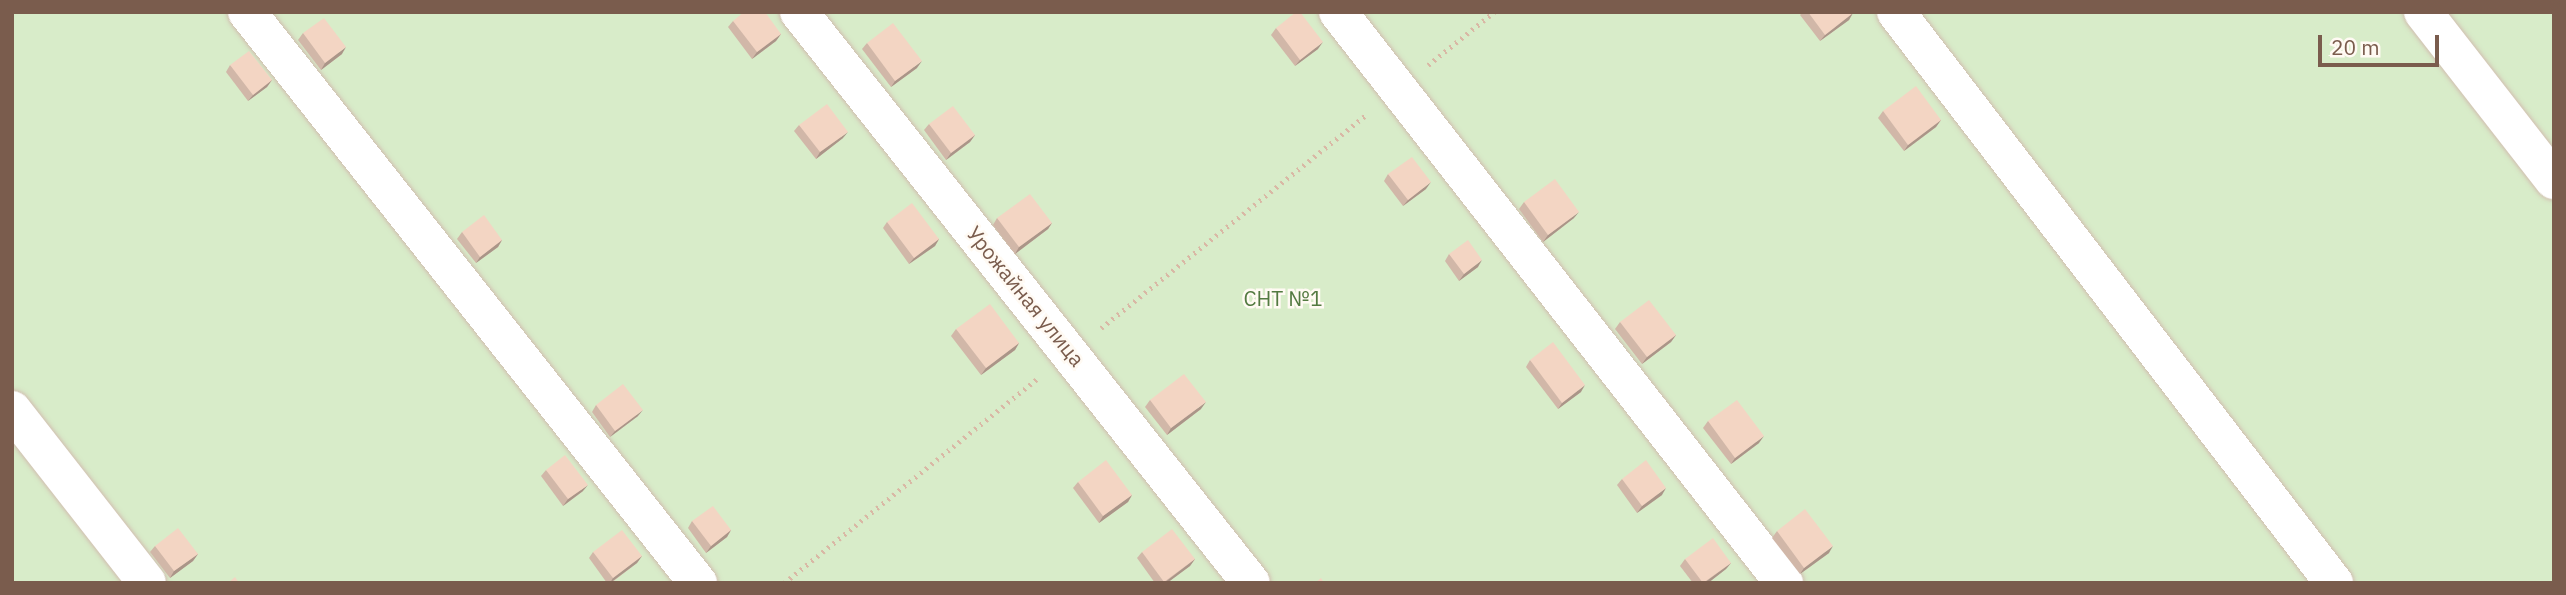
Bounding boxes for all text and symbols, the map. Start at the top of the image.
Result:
scale bar [2321,21,2442,65]
text: 20 m [2331,33,2380,61]
street label: Урожайная улица [962,221,1090,371]
park label: СНТ №1 [1243,285,1323,311]

